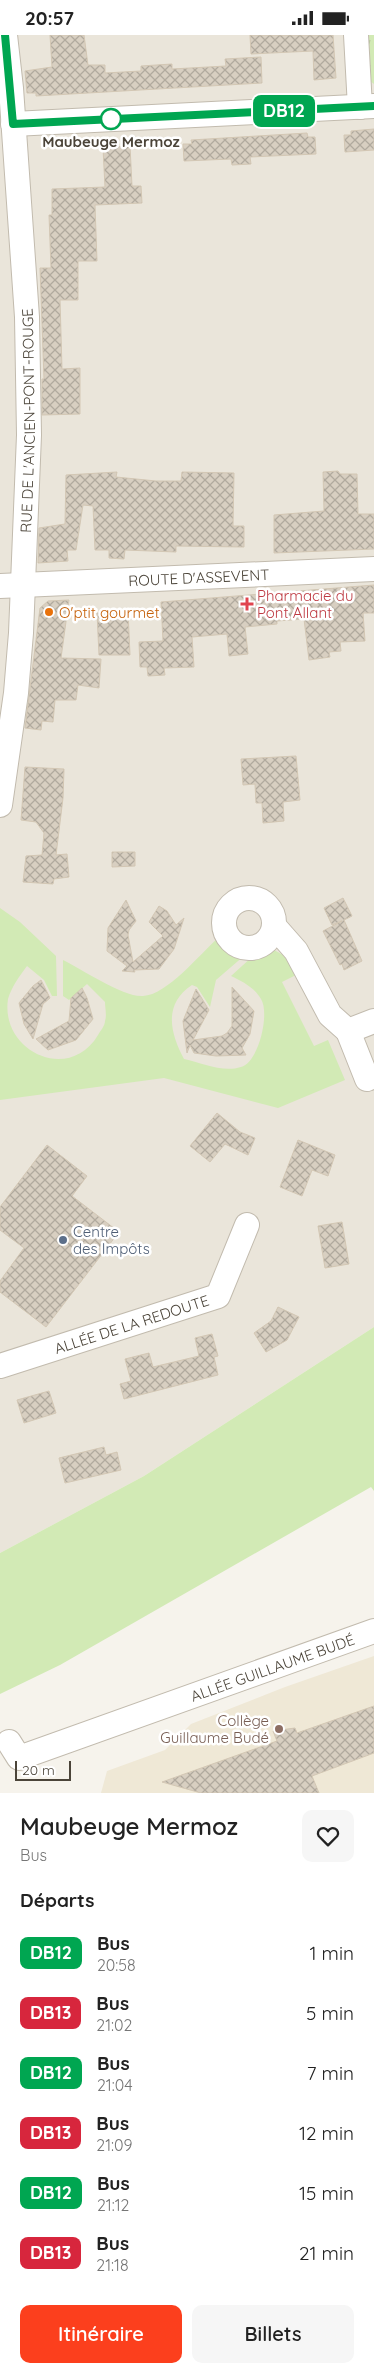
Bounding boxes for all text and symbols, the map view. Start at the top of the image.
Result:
text: 20:57 [25,6,74,30]
line badge: DB12 [249,95,319,127]
text: DB12 [263,99,305,122]
marker: Maubeuge Mermoz [100,108,122,130]
place label: Maubeuge Mermoz [42,132,180,151]
street label: RUE DE L'ANCIEN-PONT-ROUGE [16,308,39,533]
street label: ROUTE D'ASSEVENT [128,564,270,590]
place label: Pharmacie du Pont Allant [257,586,354,622]
marker: Pharmacie du Pont Allant [241,598,253,610]
place label: O'ptit gourmet [59,603,160,622]
marker: O'ptit gourmet [43,606,55,618]
place label: Centre des Impôts [73,1222,150,1258]
marker: Centre des Impôts [57,1234,69,1246]
street label: ALLÉE DE LA REDOUTE [52,1290,211,1358]
street label: ALLÉE GUILLAUME BUDÉ [188,1629,357,1705]
place label: Collège Guillaume Budé [160,1711,269,1747]
marker: Collège Guillaume Budé [273,1723,285,1735]
scale bar [15,1758,71,1781]
text: 20 m [22,1761,55,1779]
button: heart [302,1810,354,1862]
text: Maubeuge Mermoz [20,1811,238,1841]
text: Bus [20,1845,47,1865]
text: Départs [20,1888,94,1912]
text: Bus [97,1931,130,1955]
text: DB12 [30,1941,72,1964]
text: 1 min [309,1941,354,1965]
text: 20:58 [97,1955,136,1975]
text: Bus [96,1991,129,2015]
text: DB13 [30,2001,71,2024]
text: 5 min [306,2001,354,2025]
text: 21:02 [96,2015,133,2035]
text: Bus [97,2051,130,2075]
text: DB12 [30,2061,72,2084]
text: 7 min [307,2061,354,2085]
text: 21:04 [97,2075,133,2095]
text: Bus [96,2111,129,2135]
text: DB13 [30,2121,71,2144]
text: 12 min [299,2121,354,2145]
text: 21:09 [96,2135,133,2155]
text: Bus [97,2171,130,2195]
text: DB12 [30,2181,72,2204]
text: 15 min [299,2181,354,2205]
text: 21:12 [97,2195,129,2215]
text: Bus [96,2231,129,2255]
text: DB13 [30,2241,71,2264]
text: 21 min [299,2241,354,2265]
text: 21:18 [96,2255,129,2275]
button: Itinéraire [20,2305,182,2363]
button: Billets [192,2305,354,2363]

